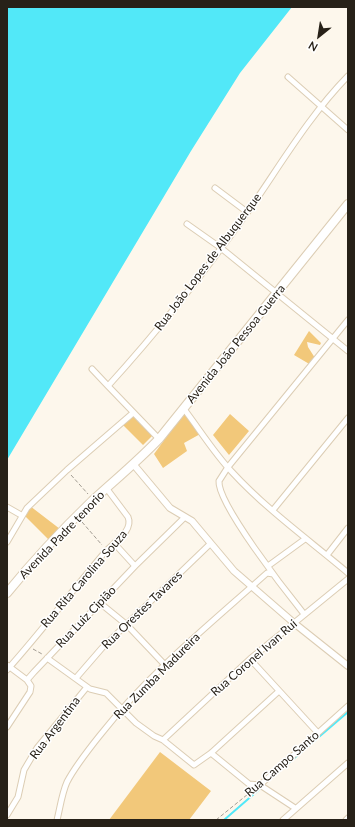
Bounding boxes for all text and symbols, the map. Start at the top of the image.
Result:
north arrow [299,16,339,56]
text: N [306,39,320,55]
street label: Rua João Lopes de Albuquerque [152,190,264,334]
street label: Avenida João Pessoa Guerra [184,282,288,406]
street label: Avenida Padre tenorio [16,488,108,582]
street label: Rua Rita Carolina Souza [38,527,130,631]
street label: Rua Orestes Tavares [99,568,185,652]
street label: Rua Luiz Cipião [53,583,119,651]
street label: Rua Coronel Ivan Rui [208,617,300,699]
street label: Rua Zumba Madureira [111,630,203,722]
street label: Rua Argentina [27,694,83,762]
street label: Rua Campo Santo [242,728,322,800]

